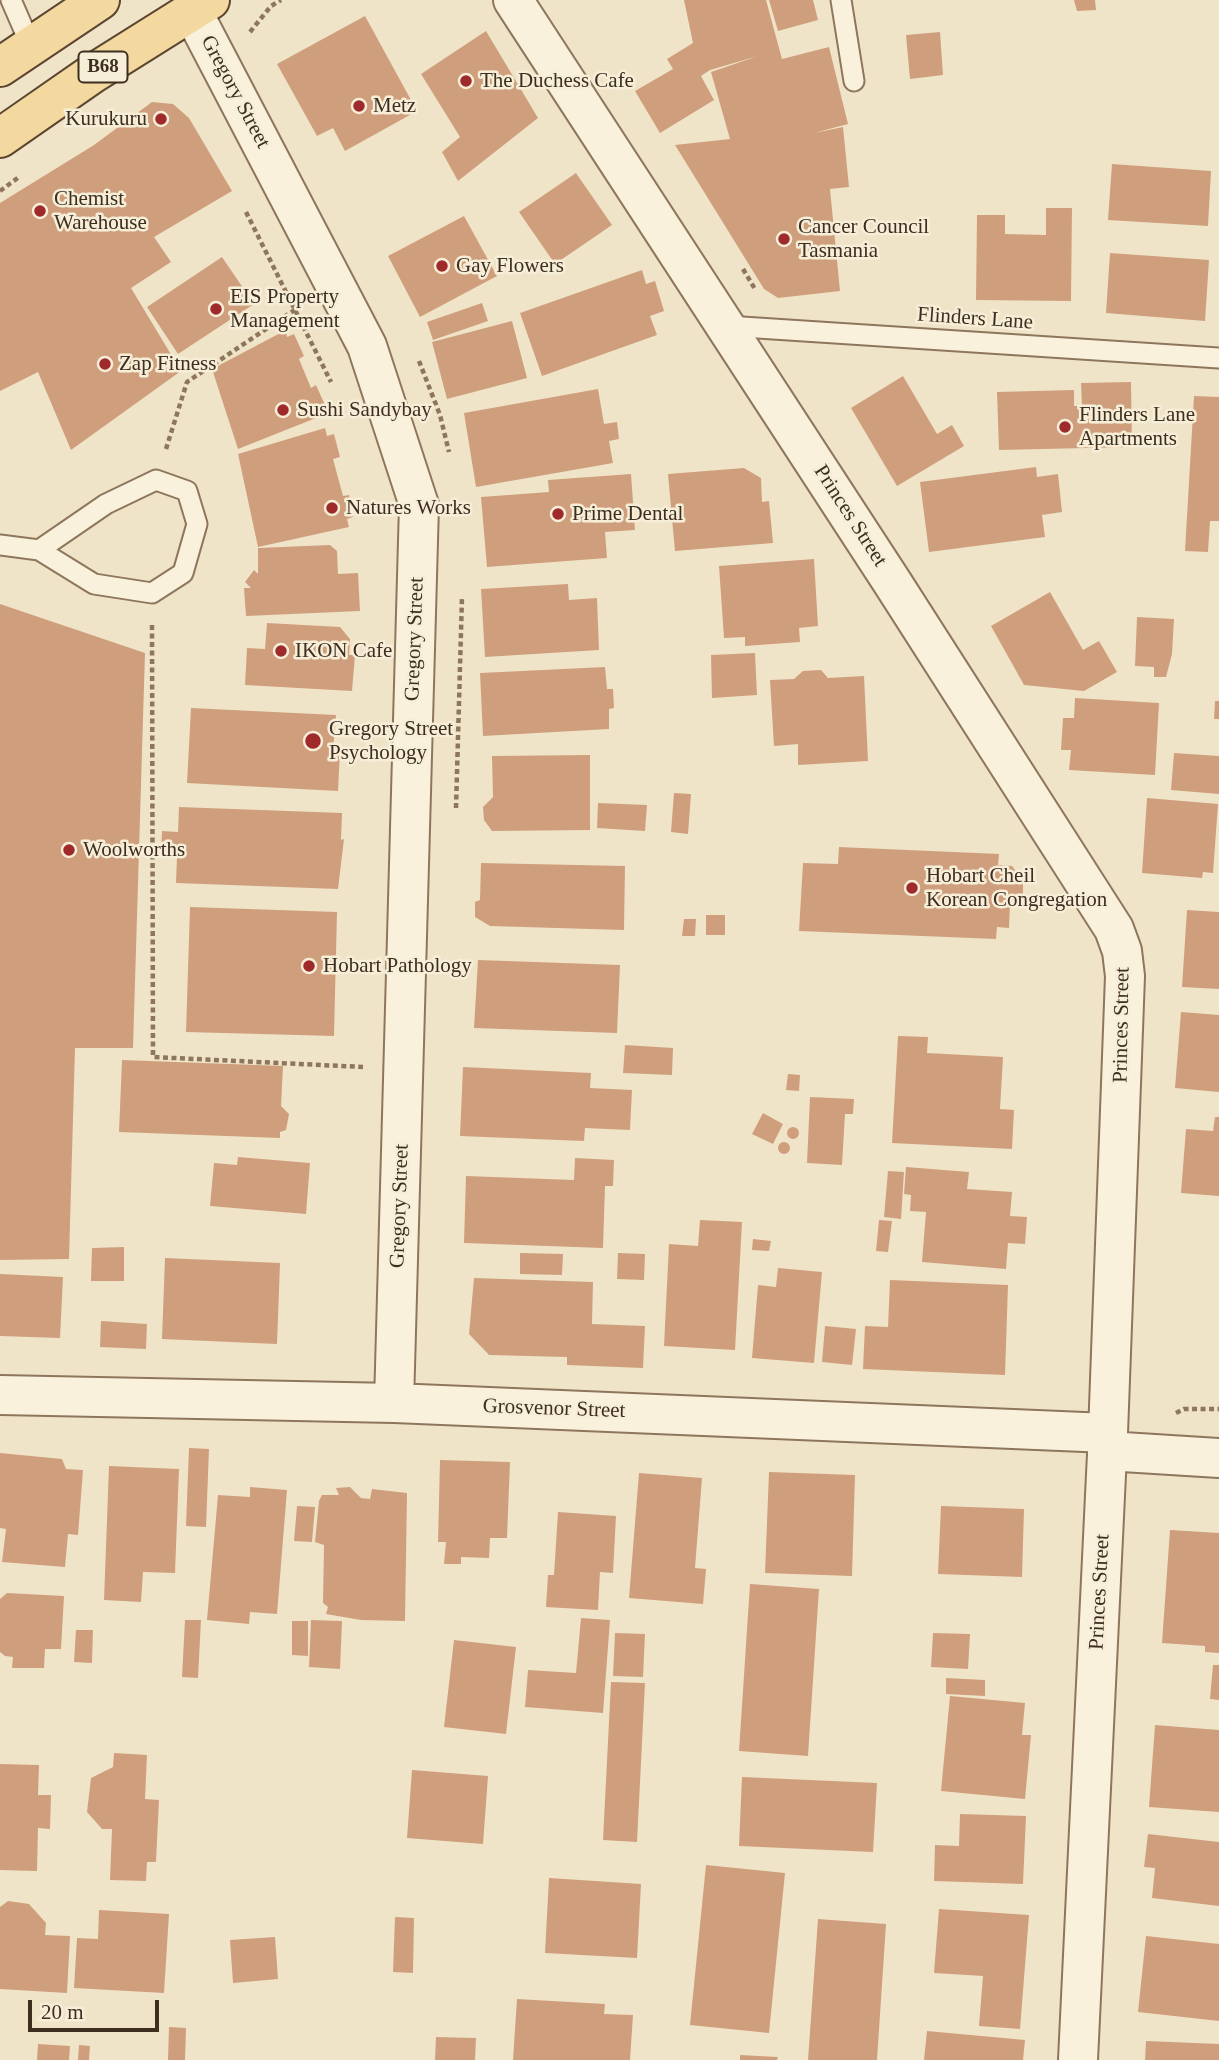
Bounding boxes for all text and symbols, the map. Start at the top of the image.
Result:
street label: Gregory Street [195,31,275,153]
road number: B68 [78,52,128,82]
place label: The Duchess Cafe [480,68,634,94]
marker: The Duchess Cafe [458,73,474,89]
place label: Metz [373,93,416,119]
marker: Metz [351,98,367,114]
place label: Kurukuru [65,106,147,132]
marker: Kurukuru [153,111,169,127]
place label: Chemist Warehouse [54,186,147,236]
marker: Chemist Warehouse [32,203,48,219]
place label: Cancer Council Tasmania [798,214,929,264]
marker: Cancer Council Tasmania [776,231,792,247]
place label: Gay Flowers [456,253,564,279]
marker: Gay Flowers [434,258,450,274]
place label: EIS Property Management [230,284,340,334]
marker: EIS Property Management [208,301,224,317]
street label: Flinders Lane [916,302,1034,336]
place label: Zap Fitness [119,351,216,377]
marker: Zap Fitness [97,356,113,372]
place label: Sushi Sandybay [297,397,432,423]
marker: Sushi Sandybay [275,402,291,418]
place label: Flinders Lane Apartments [1079,402,1195,452]
marker: Flinders Lane Apartments [1057,419,1073,435]
street label: Princes Street [808,460,892,572]
place label: Natures Works [346,495,471,521]
marker: Natures Works [324,500,340,516]
place label: Prime Dental [572,501,683,527]
marker: Prime Dental [550,506,566,522]
street label: Gregory Street [400,576,430,702]
place label: IKON Cafe [295,638,392,664]
marker: IKON Cafe [273,643,289,659]
place label: Gregory Street Psychology [329,716,453,766]
marker: Gregory Street Psychology [303,731,323,751]
place label: Woolworths [83,837,185,863]
marker: Woolworths [61,842,77,858]
place label: Hobart Cheil Korean Congregation [926,863,1107,913]
marker: Hobart Cheil Korean Congregation [904,880,920,896]
place label: Hobart Pathology [323,953,472,979]
marker: Hobart Pathology [301,958,317,974]
street label: Princes Street [1108,967,1136,1083]
street label: Gregory Street [385,1143,415,1269]
street label: Grosvenor Street [482,1394,626,1424]
street label: Princes Street [1084,1533,1116,1651]
scale bar [32,1986,163,2030]
text: 20 m [41,2000,84,2024]

